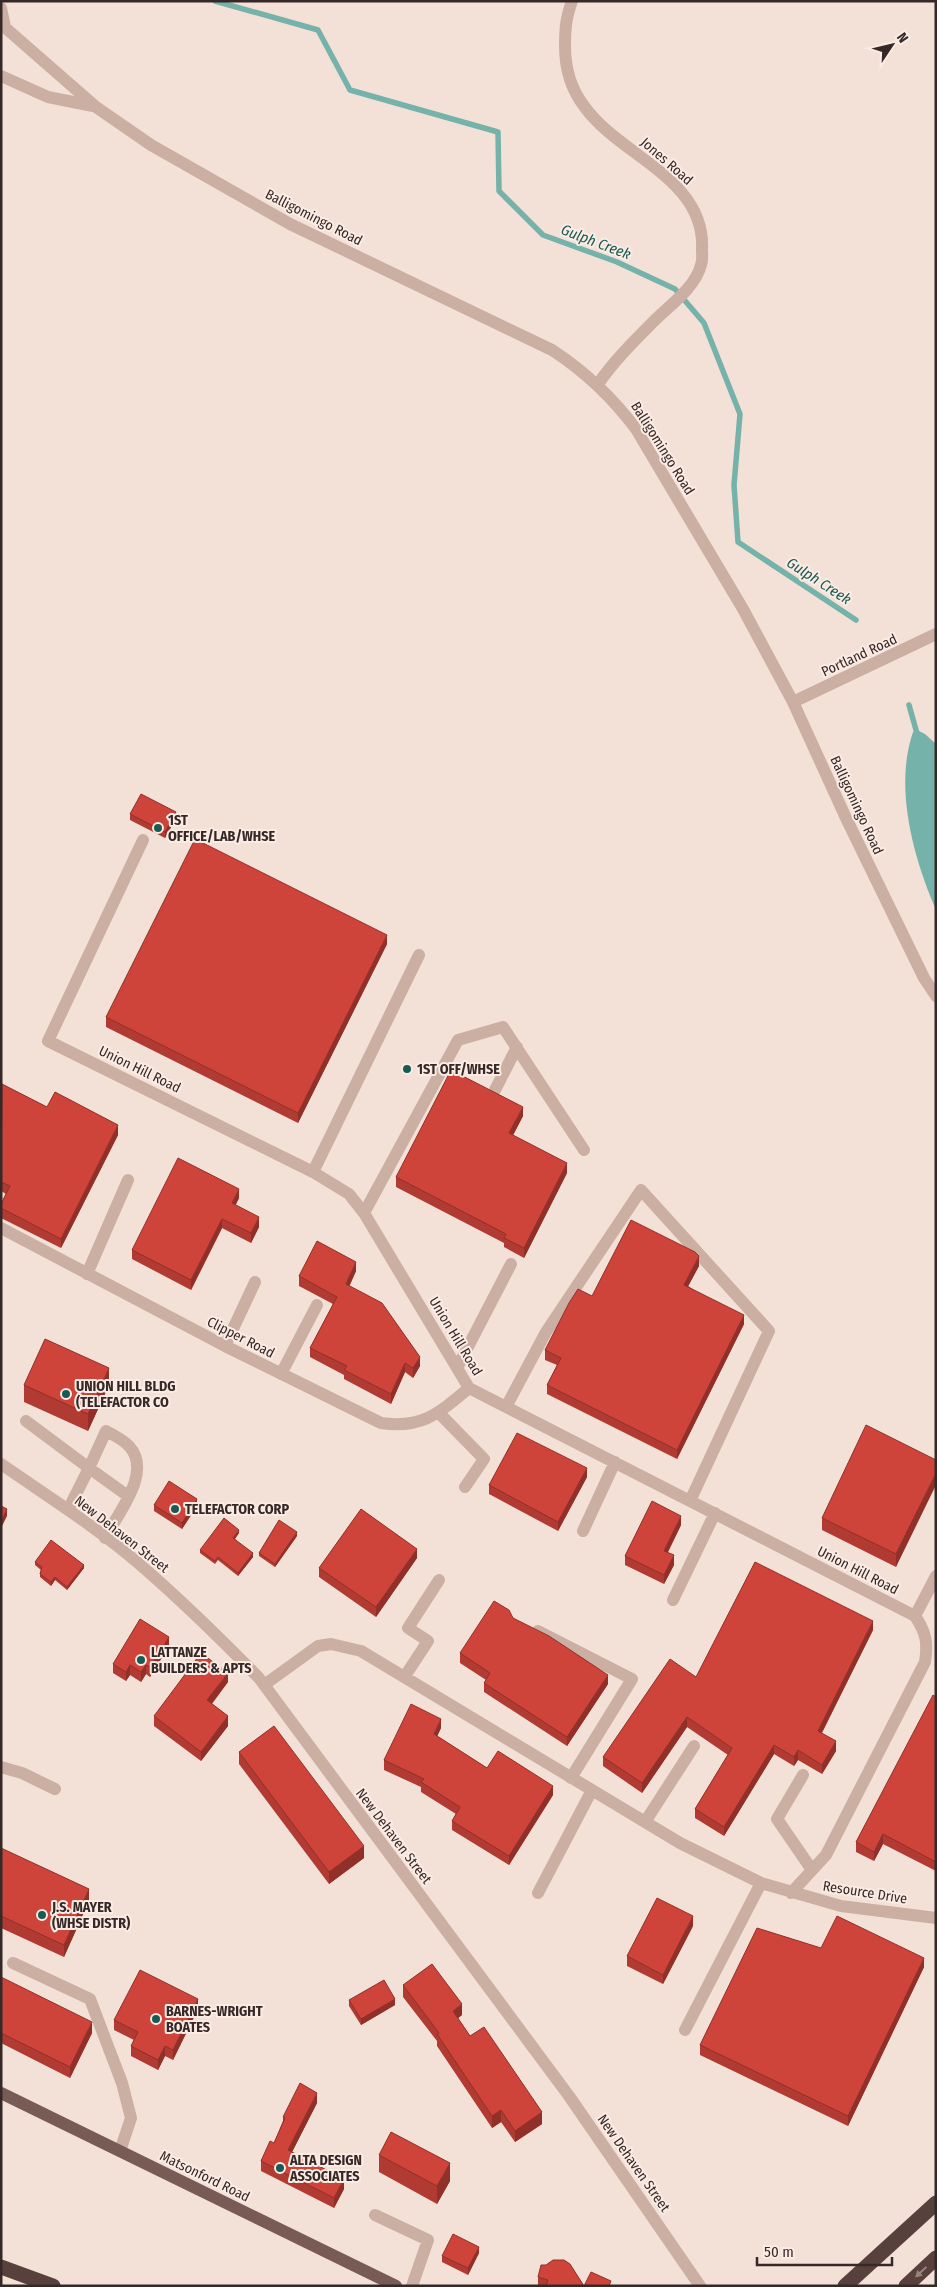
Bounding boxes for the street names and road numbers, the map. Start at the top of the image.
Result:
street label: Jones Road [637,134,696,189]
street label: Balligomingo Road [262,186,365,249]
street label: Balligomingo Road [627,399,698,498]
street label: Portland Road [819,631,900,680]
street label: Balligomingo Road [826,753,887,857]
street label: Union Hill Road [96,1042,183,1097]
street label: Union Hill Road [425,1294,486,1379]
street label: Clipper Road [204,1313,277,1362]
street label: New Dehaven Street [71,1492,173,1577]
street label: Union Hill Road [814,1543,901,1598]
street label: New Dehaven Street [352,1785,435,1888]
street label: Resource Drive [822,1877,908,1908]
street label: New Dehaven Street [594,2111,674,2216]
street label: Matsonford Road [157,2147,253,2206]

